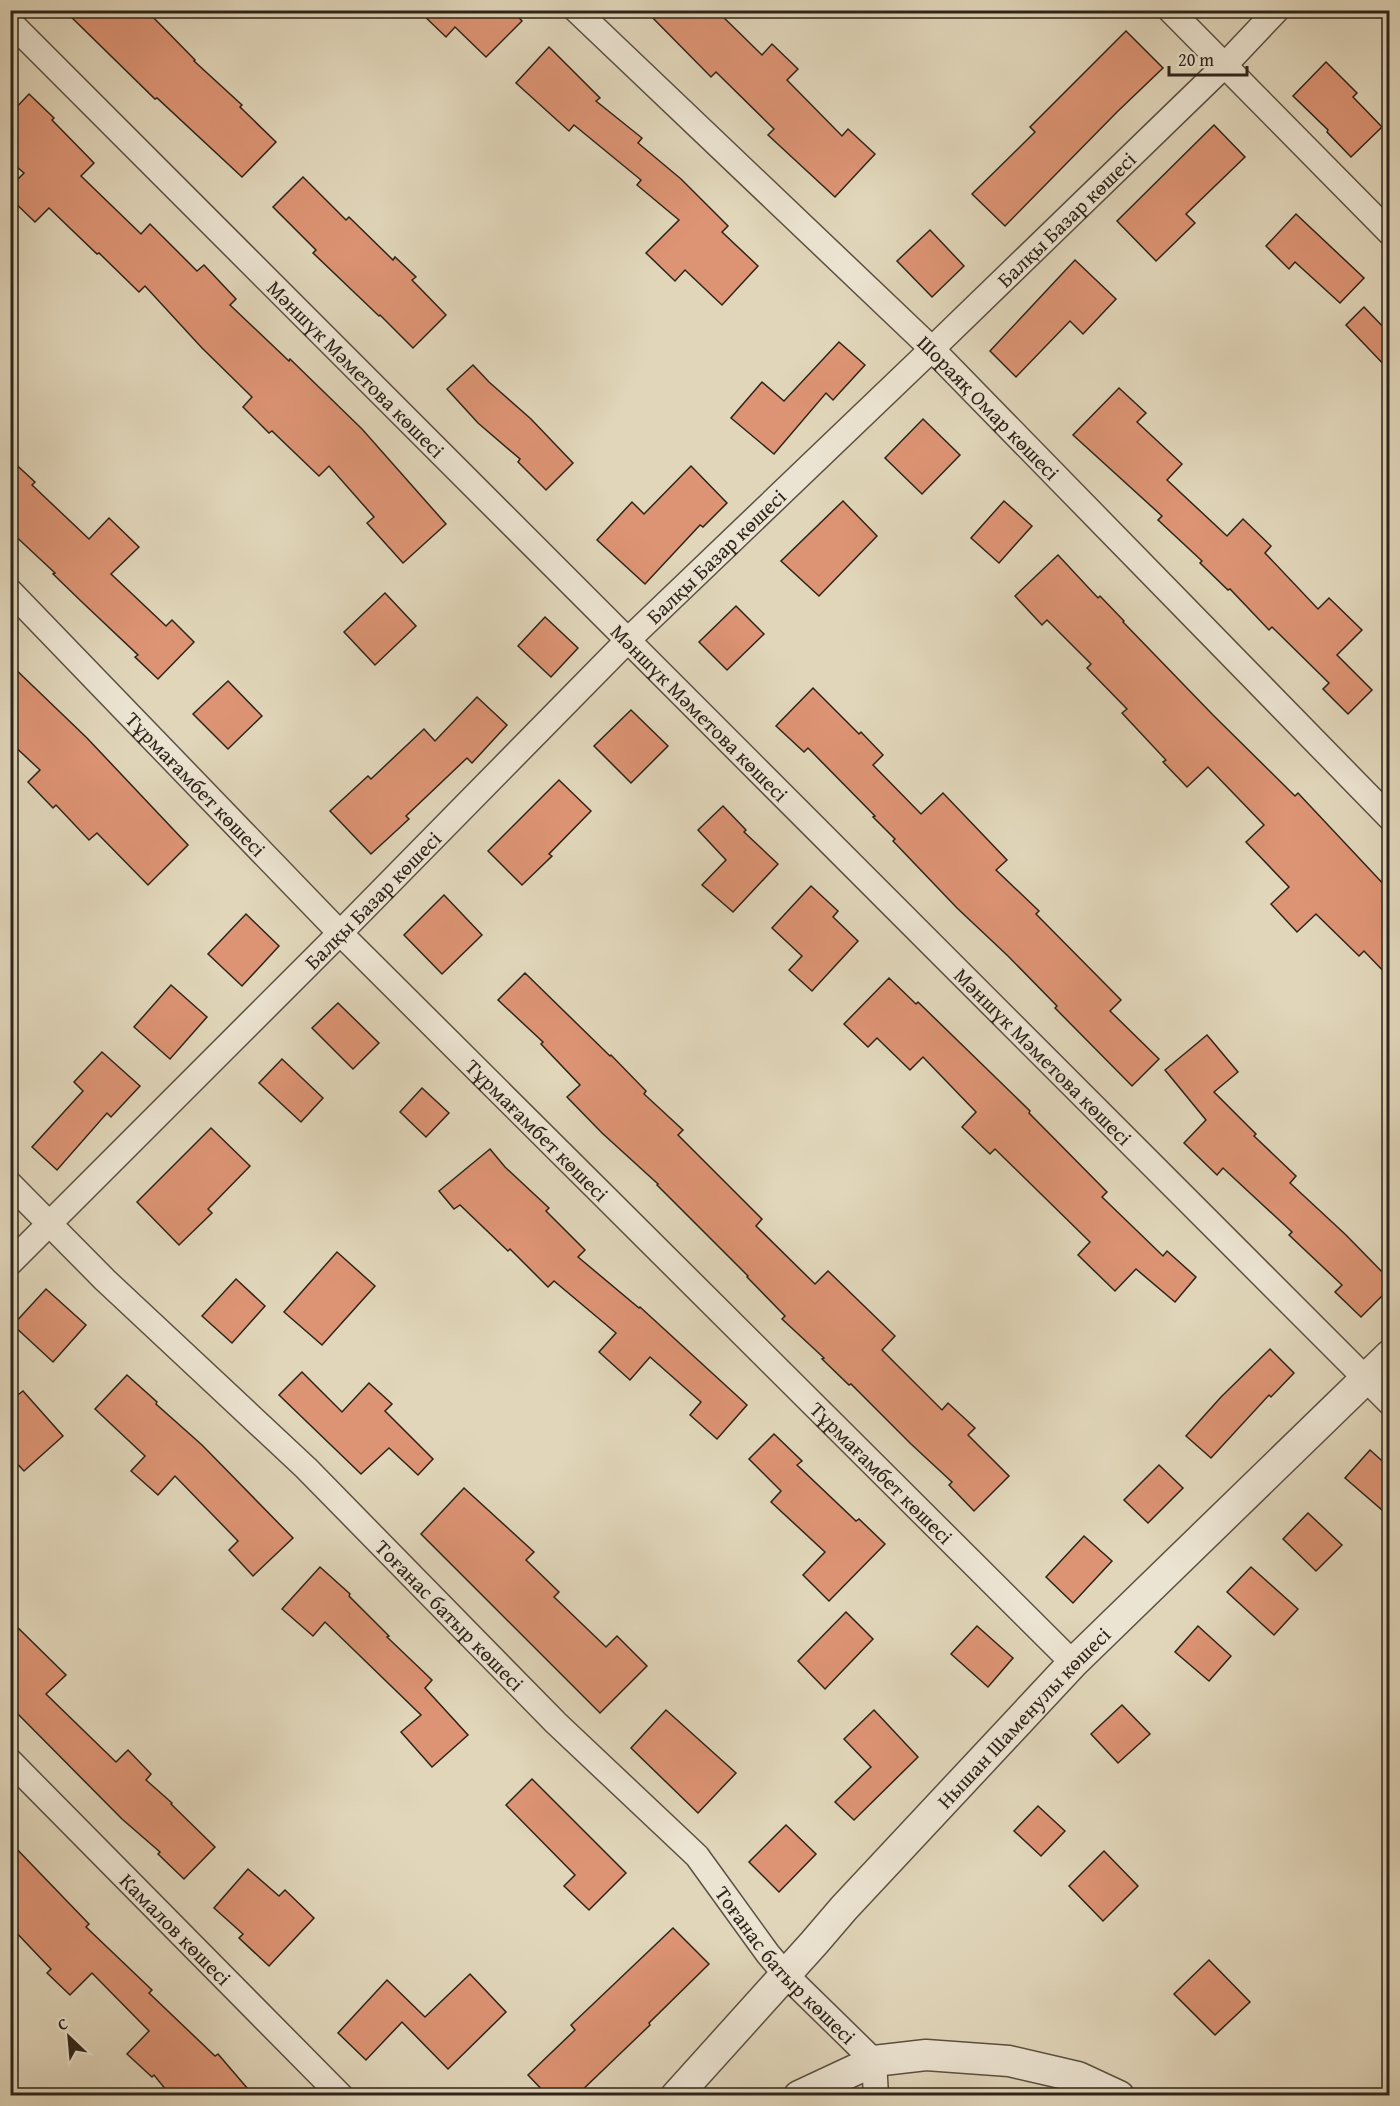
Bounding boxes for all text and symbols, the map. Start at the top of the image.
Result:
scale bar [1169,39,1247,77]
text: 20 m [1178,46,1214,73]
street label: Балқы Базар көшесі [989,144,1143,294]
street label: Мәншүк Мәметова көшесі [260,273,452,465]
street label: Шораяқ Омар көшесі [911,328,1067,487]
street label: Балқы Базар көшесі [639,481,793,631]
street label: Мәншүк Мәметова көшесі [604,616,796,809]
street label: Тұрмағамбет көшесі [119,704,274,863]
street label: Балқы Базар көшесі [297,824,448,976]
street label: Мәншүк Мәметова көшесі [947,960,1140,1152]
street label: Тұрмағамбет көшесі [459,1051,616,1208]
street label: Тұрмағамбет көшесі [803,1394,961,1551]
street label: Тоғанас батыр көшесі [368,1532,532,1698]
street label: Нышан Шаменулы көшесі [929,1619,1117,1815]
street label: Камалов көшесі [113,1865,239,1992]
street label: Тоғанас батыр көшесі [708,1879,863,2051]
north arrow [39,2007,99,2067]
text: С [53,2011,72,2036]

